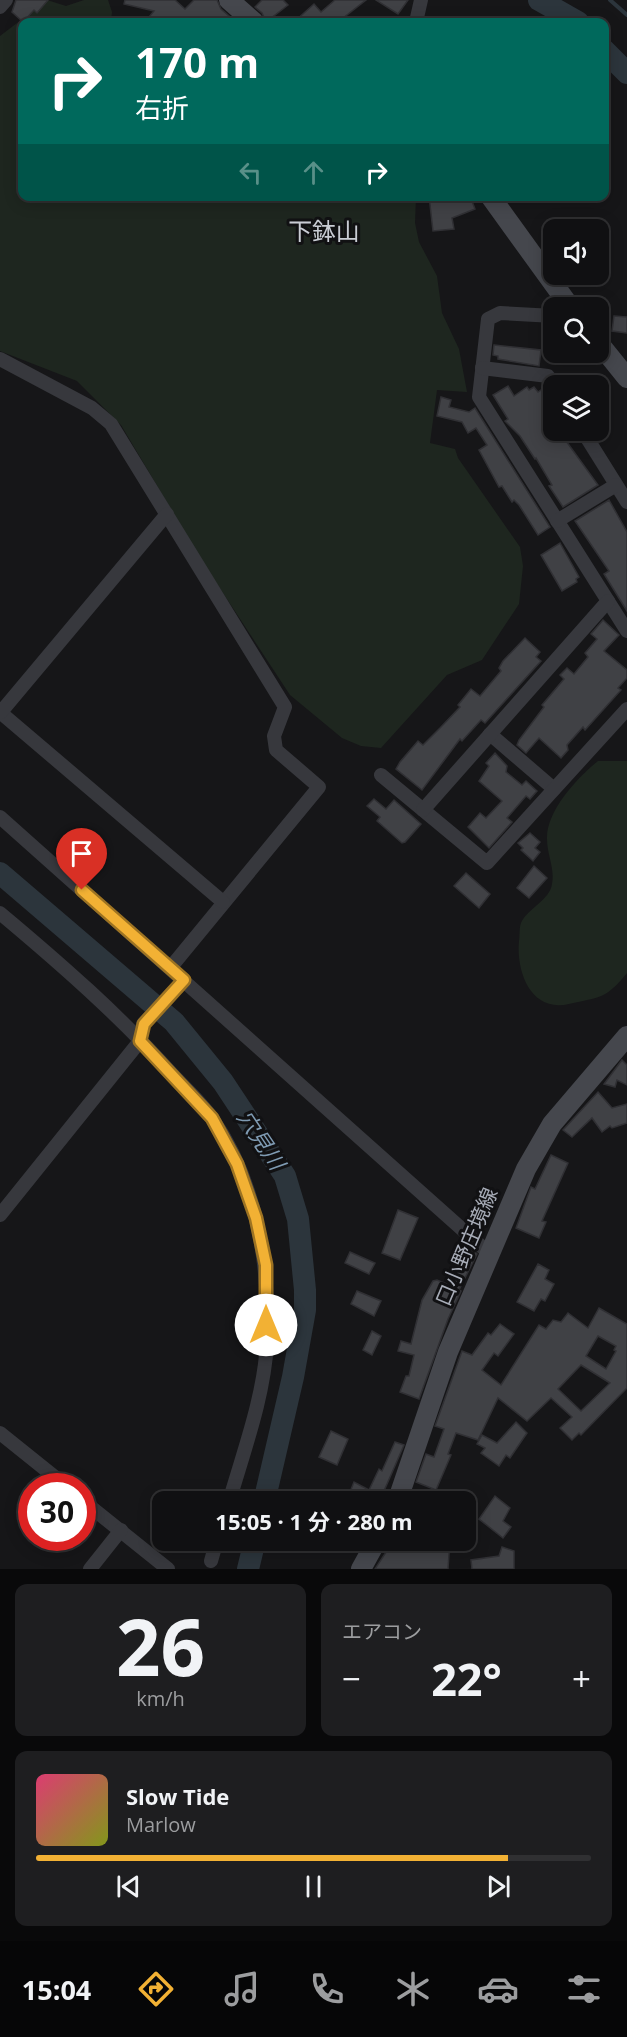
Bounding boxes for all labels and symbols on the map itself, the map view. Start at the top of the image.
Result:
district label: 下鉢山 [288,214,360,247]
pin [56,828,107,890]
water label: 穴見川 [231,1104,294,1177]
street label: 口小野庄境線 [429,1183,504,1310]
position arrow [234,1293,298,1357]
speed limit sign: 30 [18,1473,96,1551]

